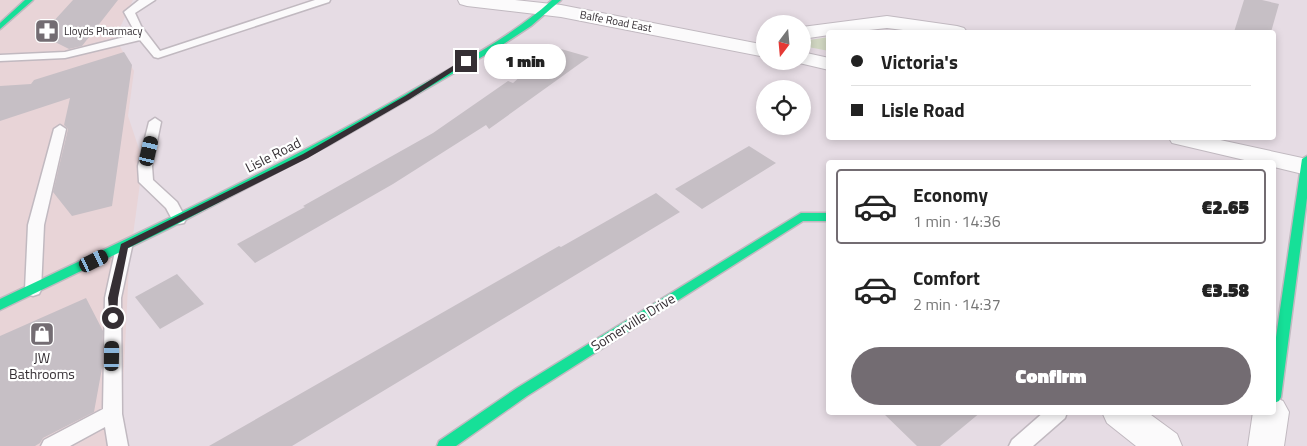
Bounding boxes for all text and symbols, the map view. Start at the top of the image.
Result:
street label: Balfe Road East [579,6,654,36]
north arrow [756,15,811,70]
map controls [756,15,811,135]
pharmacy icon: Lloyds Pharmacy [34,18,60,44]
place label: Lloyds Pharmacy [64,23,143,39]
callout: 1 min [484,44,566,78]
text: Victoria's [881,47,958,76]
text: 1 min [505,49,545,73]
route end [455,50,477,72]
button: locate [756,80,811,135]
text: Lisle Road [881,95,965,124]
street label: Lisle Road [241,132,304,178]
car [138,135,159,167]
text: Economy [913,180,988,209]
icon: car [853,184,898,229]
text: €2.65 [1202,192,1249,221]
text: 1 min · 14:36 [913,209,1001,233]
car [77,248,110,274]
text: Comfort [913,263,980,292]
icon: car [853,267,898,312]
text: €3.58 [1202,275,1249,304]
street label: Somerville Drive [587,287,679,356]
text: 2 min · 14:37 [913,292,1001,316]
route start [102,307,124,329]
shop icon: JW Bathrooms [29,321,55,347]
car [104,341,119,371]
place label: JW Bathrooms [9,347,75,384]
button: Confirm [851,347,1251,405]

